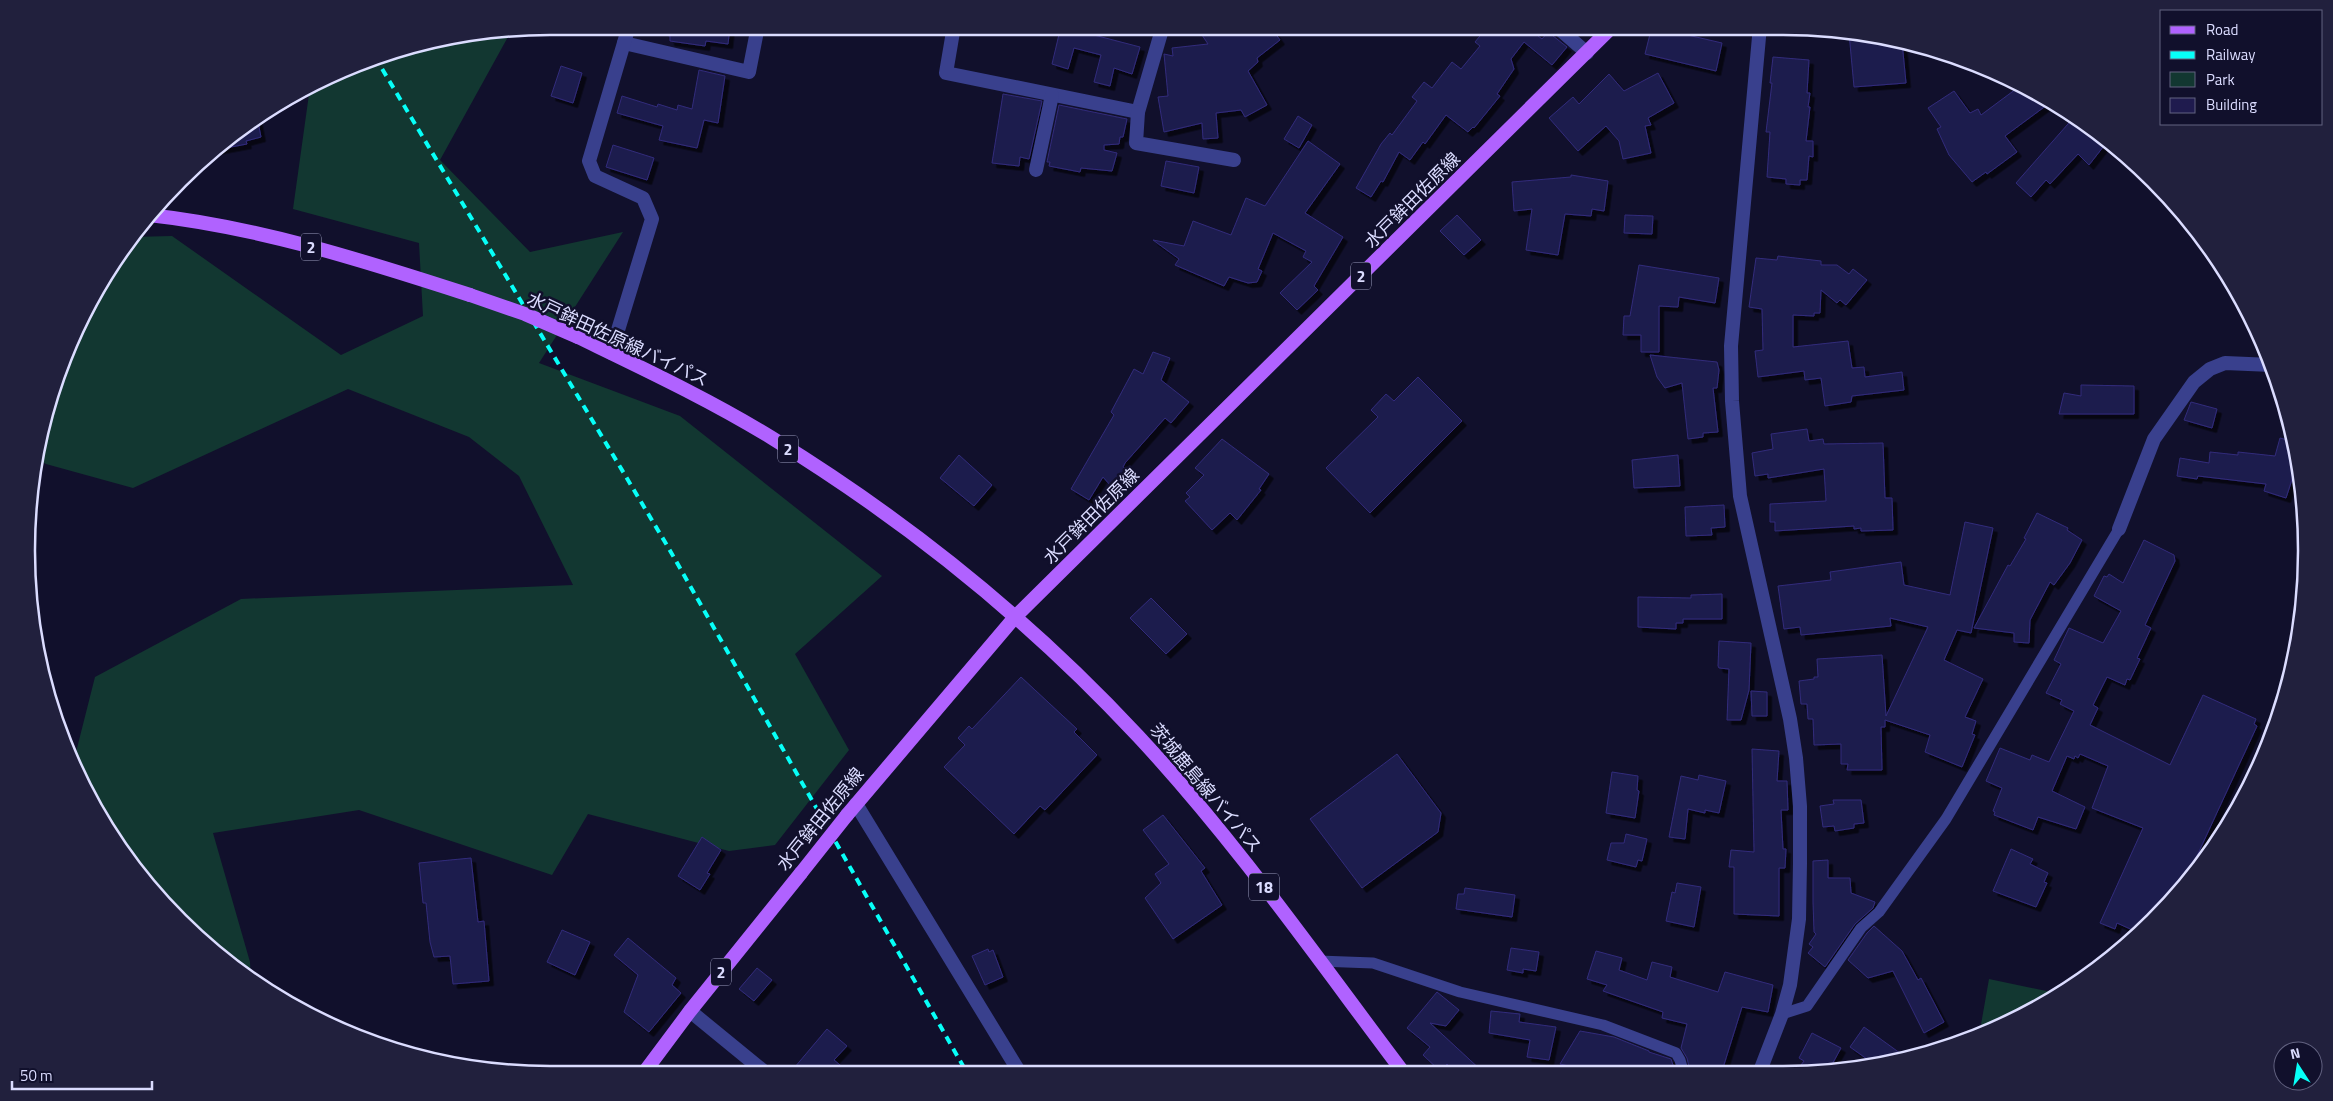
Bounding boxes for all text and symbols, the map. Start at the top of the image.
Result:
legend [2160,10,2323,125]
text: Road [2206,18,2238,41]
text: Railway [2206,43,2256,66]
text: Park [2206,68,2235,91]
text: Building [2206,93,2257,116]
street label: 水戸鉾田佐原線 [1358,146,1466,254]
road number: 2 [301,233,321,260]
road number: 2 [1351,262,1371,290]
street label: 水戸鉾田佐原線バイパス [523,285,713,393]
road number: 2 [778,436,798,462]
street label: 水戸鉾田佐原線 [1037,462,1145,570]
street label: 茨城鹿島線バイパス [1144,717,1268,859]
street label: 水戸鉾田佐原線 [770,762,870,876]
road number: 18 [1249,874,1279,900]
road number: 2 [711,959,731,986]
north arrow [2273,1041,2323,1091]
text: N [2288,1042,2302,1064]
scale bar [12,1058,152,1090]
text: 50 m [20,1064,53,1087]

